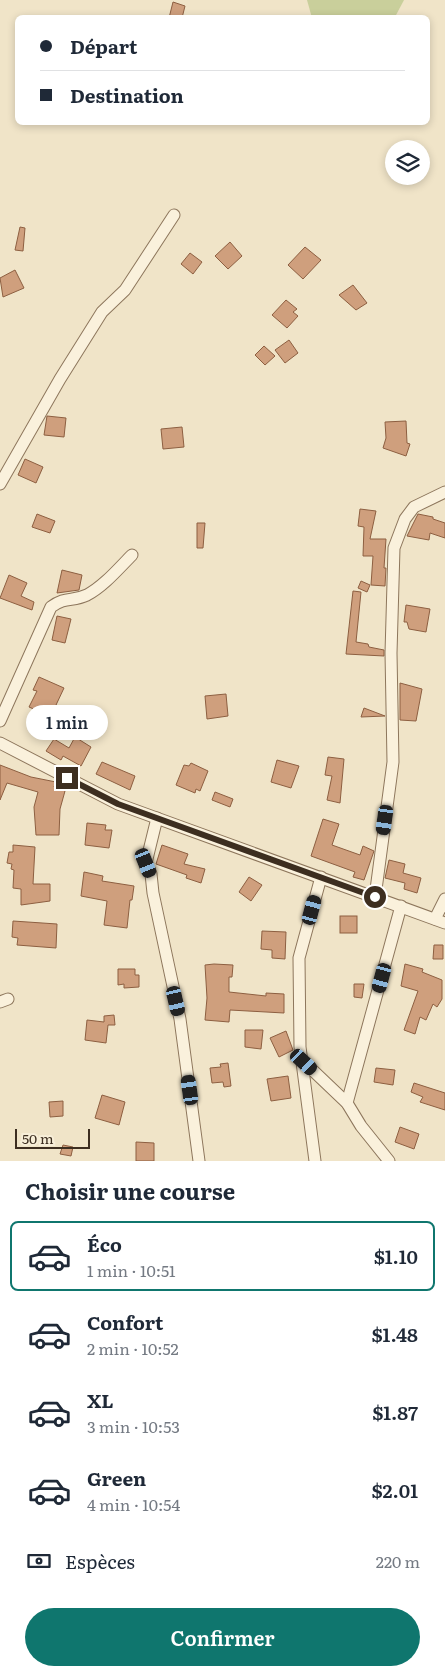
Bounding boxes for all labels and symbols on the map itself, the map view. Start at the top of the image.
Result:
callout: 1 min [26,706,108,740]
route end [56,767,78,789]
car [375,804,394,836]
car [133,846,158,880]
route start [364,886,386,908]
car [300,894,323,926]
car [370,962,393,994]
car [165,985,186,1017]
car [287,1046,320,1078]
car [180,1074,199,1106]
scale bar [15,1126,90,1149]

